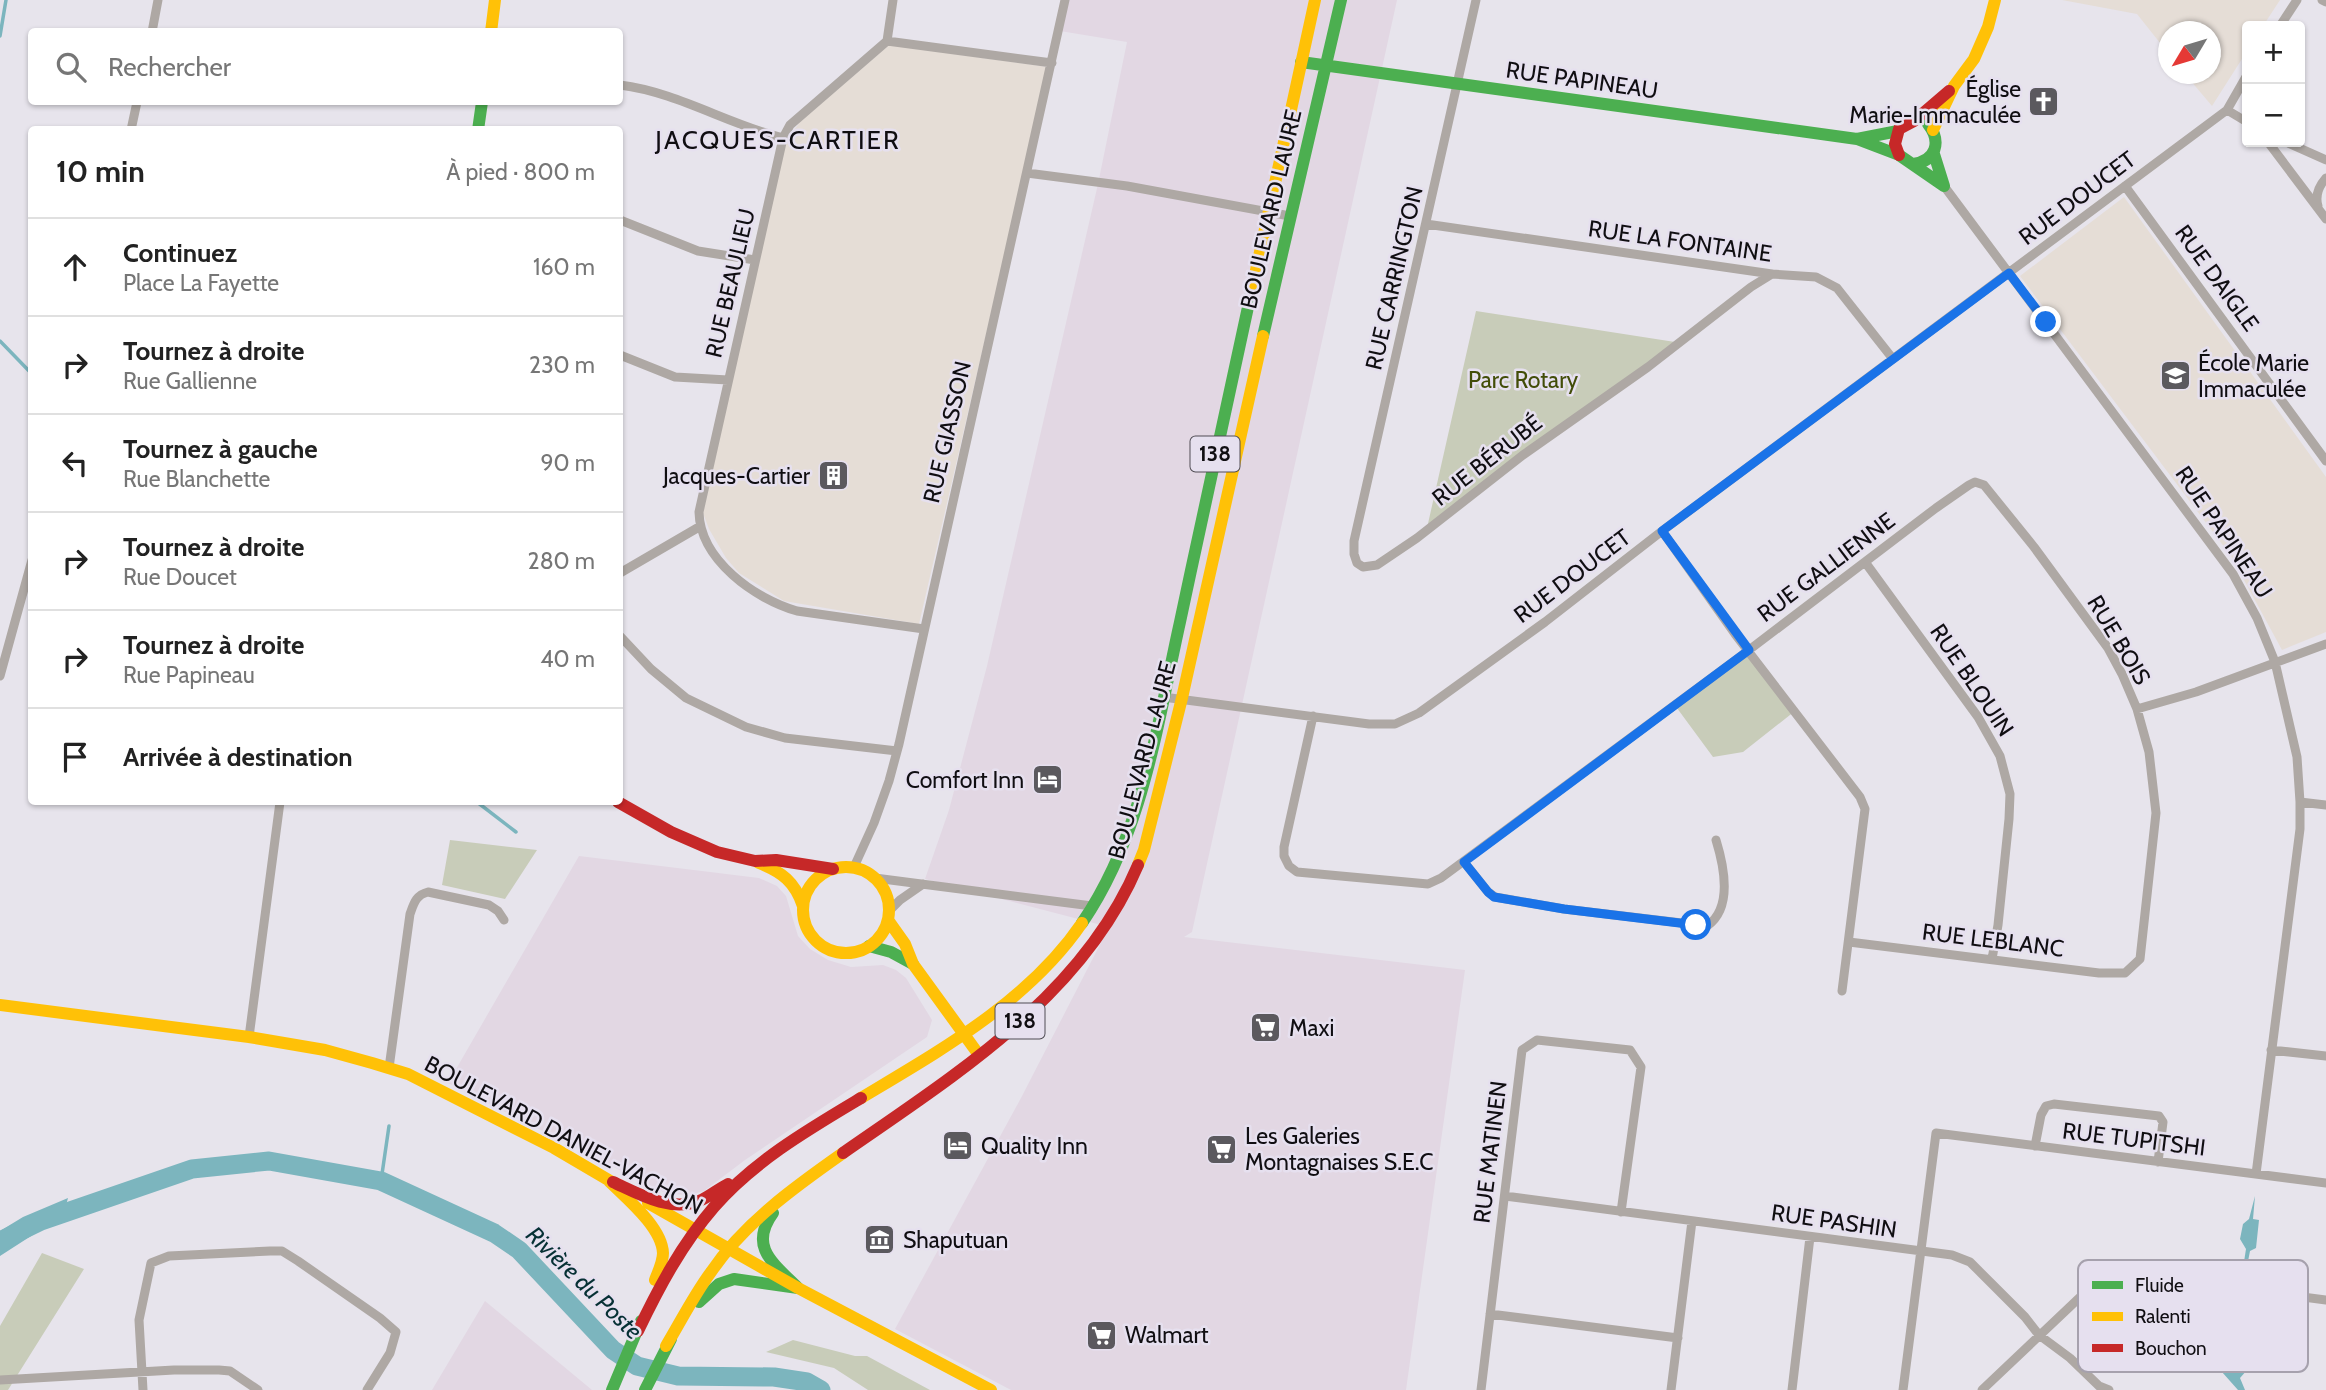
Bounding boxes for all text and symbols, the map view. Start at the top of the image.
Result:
north arrow [2158,21,2221,84]
map controls [2242,21,2305,147]
button: + [2242,21,2305,84]
search box [28,28,623,105]
icon: search [52,48,90,86]
text: Rechercher [108,51,231,83]
street label: RUE PAPINEAU [1504,55,1660,105]
place label: Église Marie-Immaculée [1849,74,2021,129]
button: − [2242,84,2305,147]
church icon: Église Marie-Immaculée [2027,85,2061,119]
street label: BOULEVARD LAURE [1234,107,1308,311]
district label: JACQUES-CARTIER [654,124,901,156]
street label: RUE DOUCET [2013,145,2141,251]
text: 10 min [56,153,145,190]
text: À pied · 800 m [446,158,595,186]
street label: RUE CARRINGTON [1359,183,1429,373]
street label: RUE BEAULIEU [699,206,761,360]
street label: RUE LA FONTAINE [1586,214,1774,268]
street label: RUE DAIGLE [2169,219,2265,337]
text: Continuez [123,237,237,269]
icon: ahead [56,248,94,286]
text: 160 m [533,253,595,281]
text: Place La Fayette [123,269,279,297]
route end [2030,306,2061,337]
text: Tournez à droite [123,335,305,367]
icon: right [56,346,94,384]
place label: École Marie Immaculée [2198,348,2309,403]
text: 230 m [529,351,595,379]
street label: RUE GIASSON [917,358,977,506]
school or university icon: École Marie Immaculée [2158,359,2192,393]
park label: Parc Rotary [1468,366,1578,394]
text: Rue Gallienne [123,367,257,395]
street label: RUE BÉRUBÉ [1426,408,1548,512]
text: Tournez à gauche [123,433,318,465]
road number: 138 [1190,436,1240,472]
icon: left [56,444,94,482]
text: 90 m [541,449,595,477]
building icon: Jacques-Cartier [816,459,850,493]
street label: RUE PAPINEAU [2170,461,2278,603]
place label: Jacques-Cartier [662,462,811,490]
text: Rue Blanchette [123,465,270,493]
street label: RUE GALLIENNE [1752,506,1900,628]
street label: RUE DOUCET [1508,523,1636,629]
text: Tournez à droite [123,531,305,563]
icon: right [56,542,94,580]
text: 280 m [528,547,595,575]
text: Rue Doucet [123,563,237,591]
street label: RUE BOIS [2081,590,2157,690]
street label: RUE BLOUIN [1924,618,2020,742]
text: Tournez à droite [123,629,305,661]
icon: right [56,640,94,678]
text: 40 m [540,645,595,673]
street label: BOULEVARD LAURE [1102,658,1182,862]
text: Rue Papineau [123,661,255,689]
icon: arrive [56,738,94,776]
text: Arrivée à destination [123,741,353,773]
hotel icon: Comfort Inn [1030,763,1064,797]
place label: Comfort Inn [906,766,1024,794]
route start [1680,909,1711,940]
street label: RUE LEBLANC [1921,917,2065,963]
road number: 138 [996,1004,1044,1038]
supermarket icon: Maxi [1249,1011,1283,1045]
place label: Maxi [1289,1014,1334,1042]
street label: BOULEVARD DANIEL-VACHON [420,1050,708,1220]
street label: RUE MATINEN [1467,1079,1513,1225]
street label: RUE TUPITSHI [2061,1116,2207,1162]
place label: Les Galeries Montagnaises S.E.C [1245,1122,1433,1176]
hotel icon: Quality Inn [941,1129,975,1163]
place label: Quality Inn [981,1132,1088,1160]
supermarket icon: Les Galeries Montagnaises S.E.C [1205,1132,1239,1166]
street label: RUE PASHIN [1769,1198,1899,1244]
water label: Rivière du Poste [520,1220,648,1345]
museum icon: Shaputuan [863,1223,897,1257]
place label: Shaputuan [903,1226,1008,1254]
legend [2078,1260,2308,1372]
text: Fluide [2135,1274,2184,1297]
text: Ralenti [2135,1305,2191,1328]
supermarket icon: Walmart [1085,1318,1119,1352]
place label: Walmart [1125,1321,1209,1349]
text: Bouchon [2135,1337,2207,1360]

